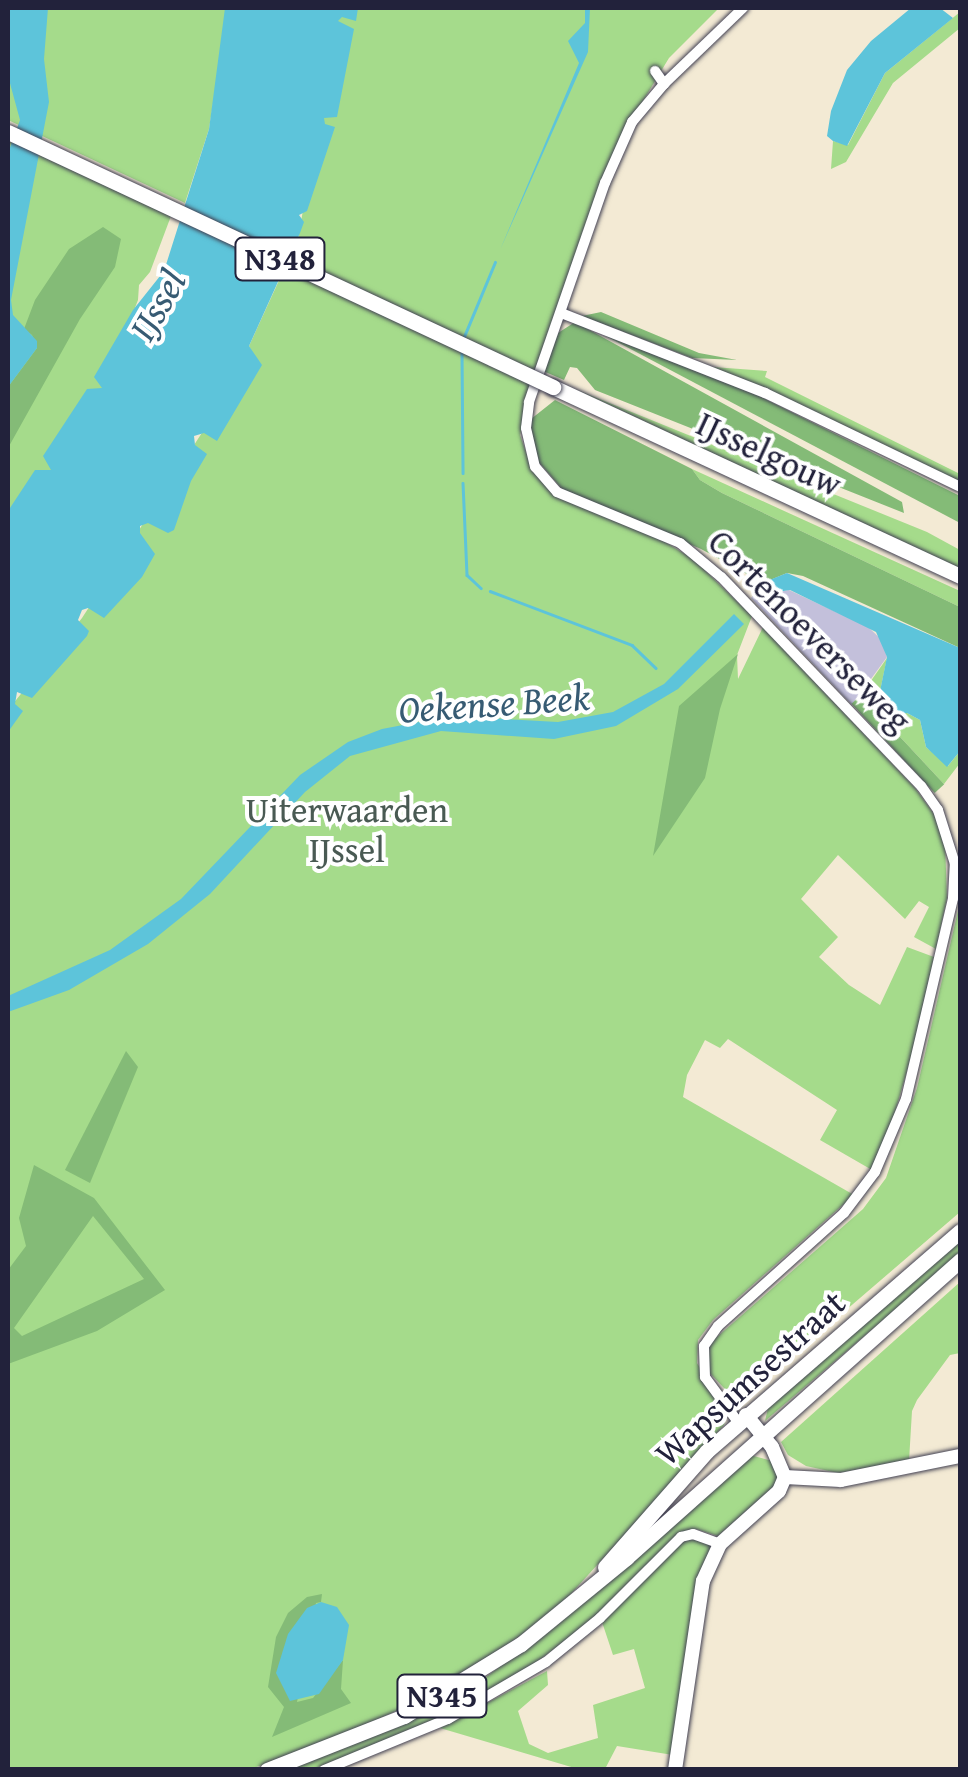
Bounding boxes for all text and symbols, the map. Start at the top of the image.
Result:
road number: N348 [232,232,328,286]
water label: IJssel [119,262,195,348]
street label: IJsselgouw [690,402,848,506]
street label: Cortenoeverseweg [700,521,920,741]
water label: Oekense Beek [397,674,591,732]
park label: Uiterwaarden IJssel [246,789,448,871]
street label: Wapsumsestraat [646,1282,854,1474]
road number: N345 [394,1669,490,1723]

